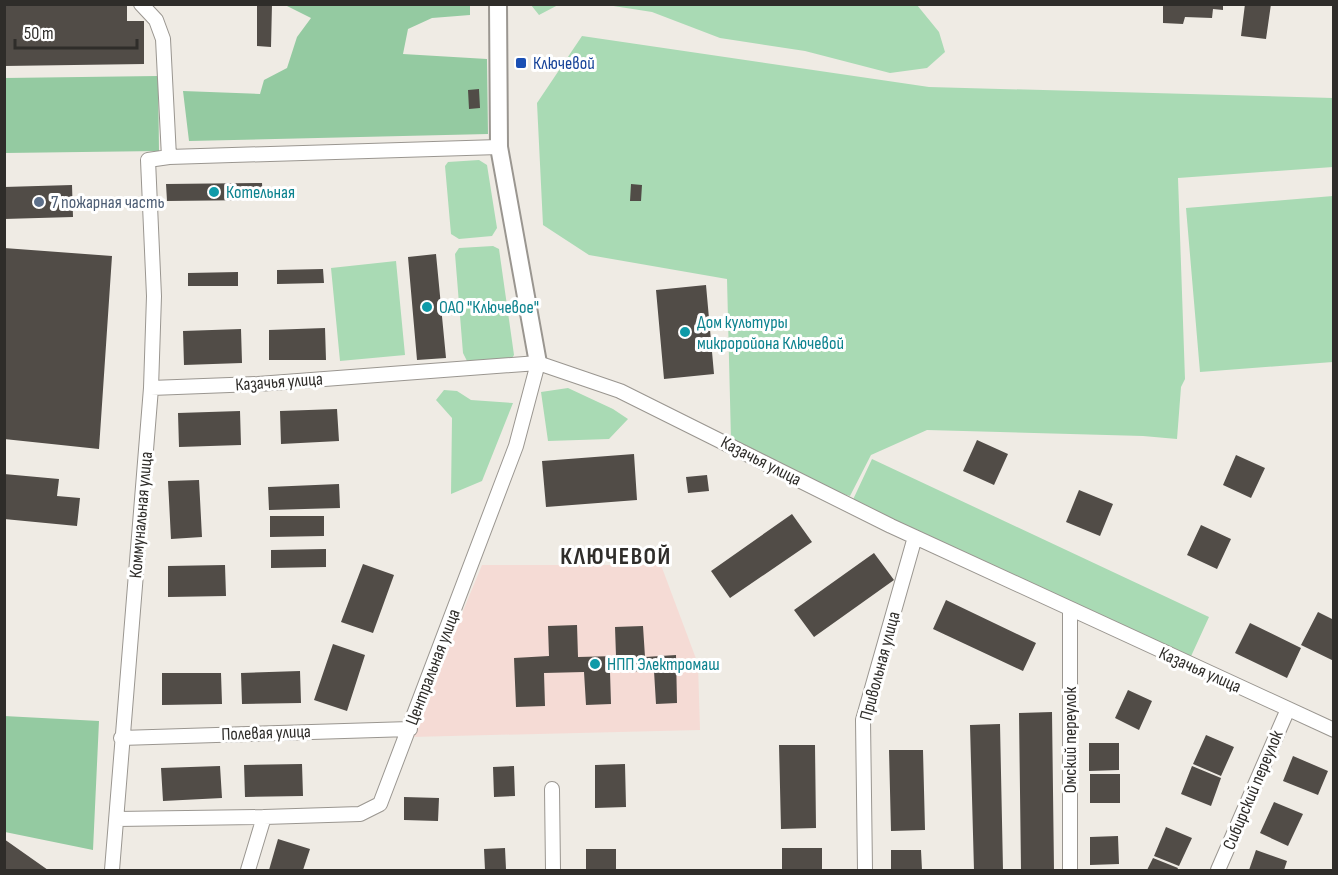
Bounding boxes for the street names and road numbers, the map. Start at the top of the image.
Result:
street label: Казачья улица [235,368,323,396]
street label: Казачья улица [717,432,805,490]
street label: Коммунальная улица [125,451,157,579]
street label: Центральная улица [401,606,465,728]
street label: Привольная улица [855,609,905,723]
street label: Казачья улица [1156,643,1244,697]
street label: Омский переулок [1060,686,1081,793]
street label: Полевая улица [221,721,311,745]
street label: Сибирский переулок [1218,727,1288,853]

